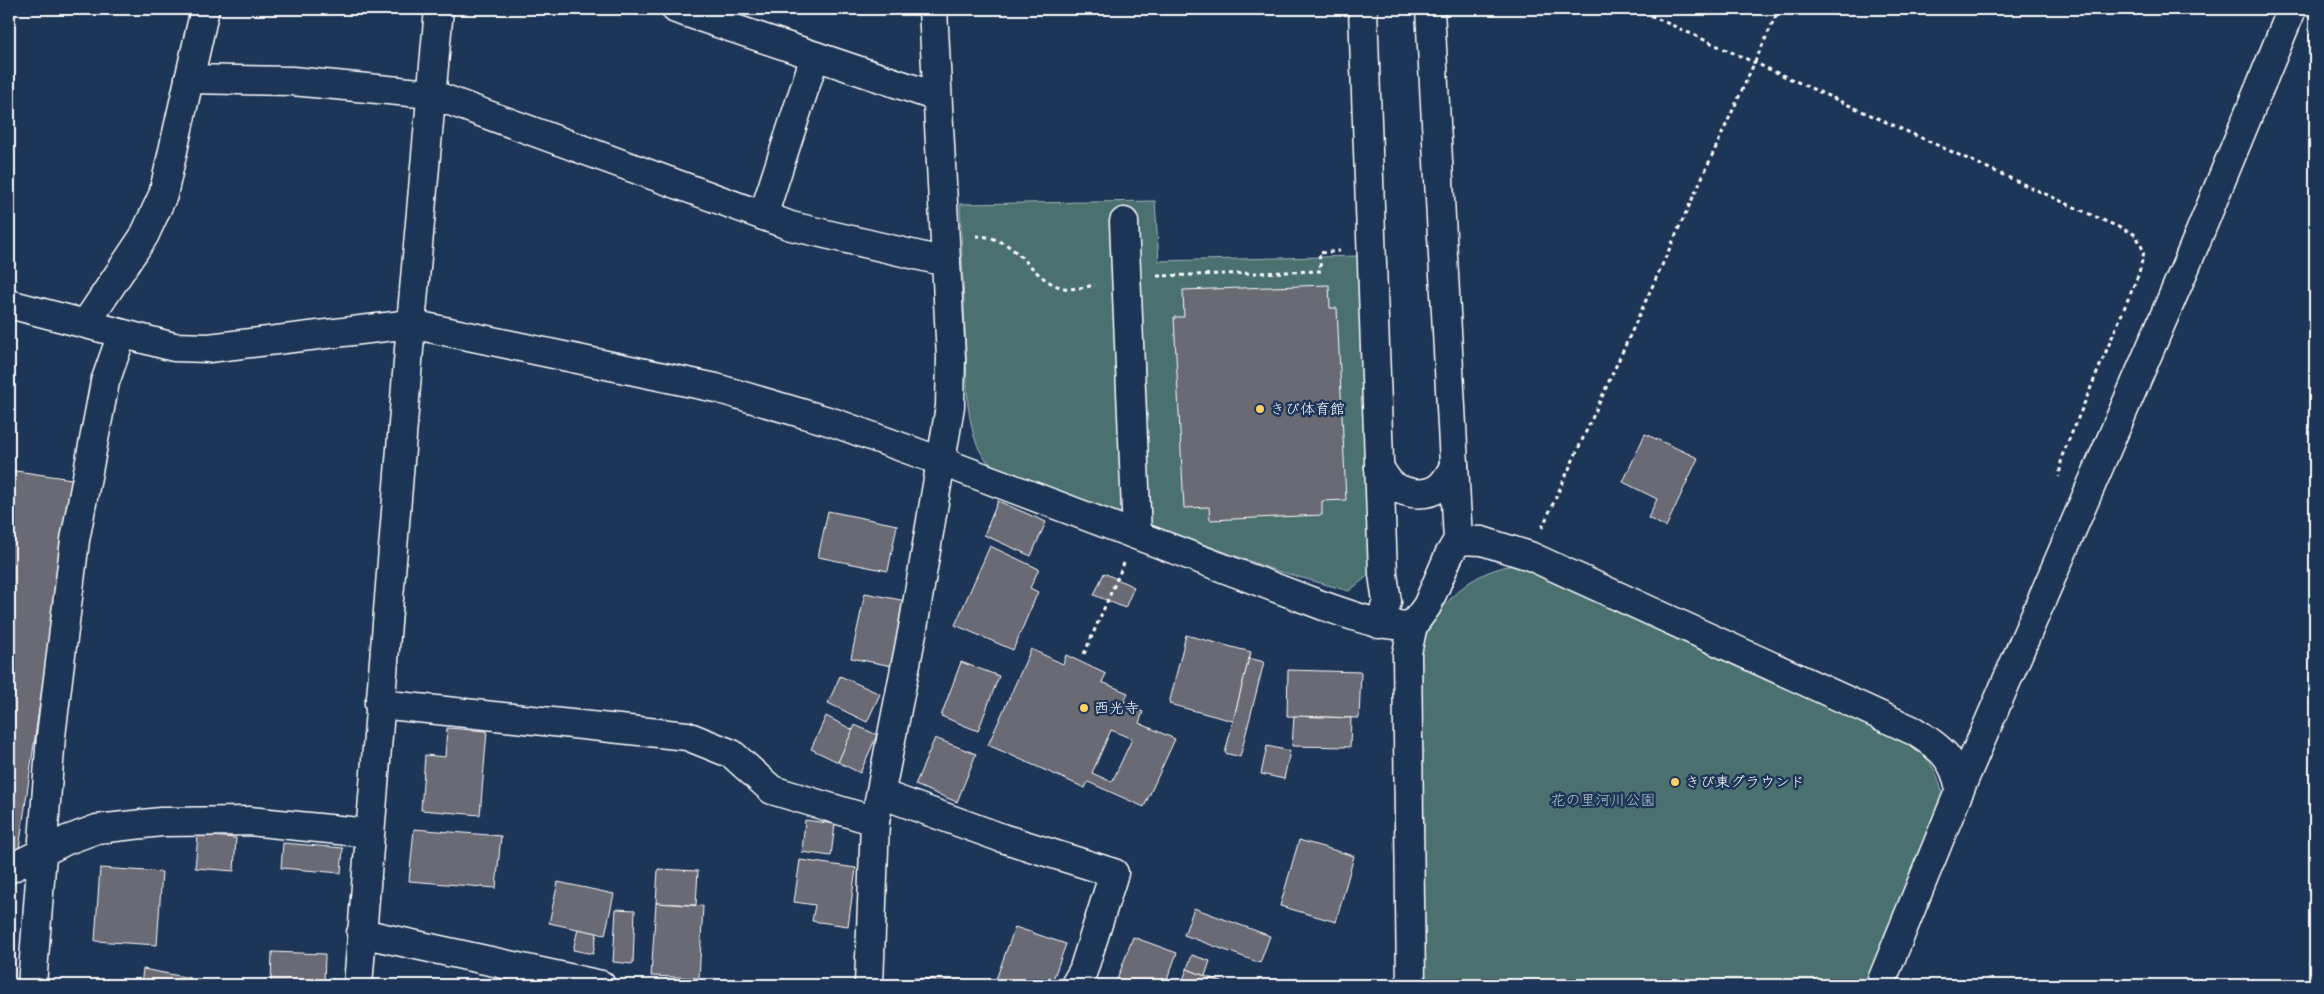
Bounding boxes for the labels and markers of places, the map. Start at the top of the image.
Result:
place label: きび体育館 [1270,400,1345,419]
marker: きび体育館 [1254,403,1266,415]
place label: 西光寺 [1094,699,1139,718]
marker: 西光寺 [1078,702,1090,714]
place label: きび東グラウンド [1685,773,1805,792]
marker: きび東グラウンド [1669,776,1681,788]

